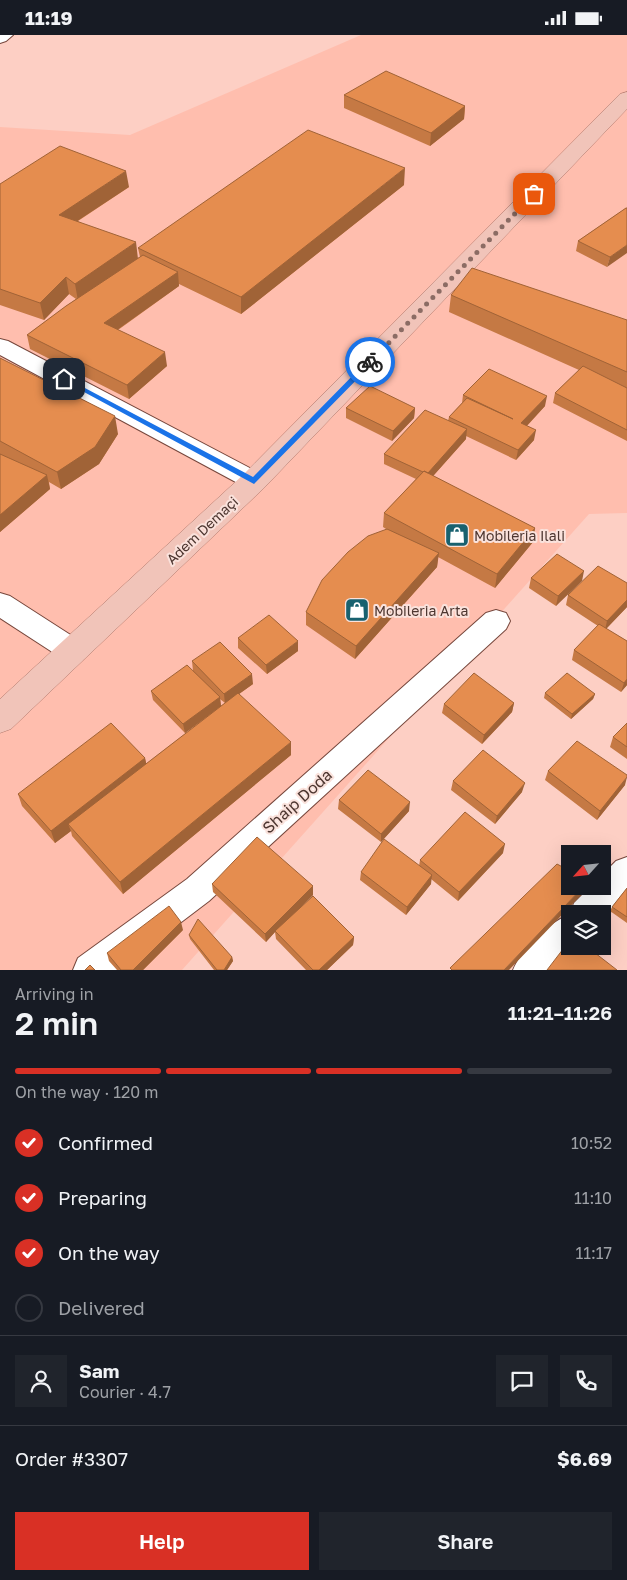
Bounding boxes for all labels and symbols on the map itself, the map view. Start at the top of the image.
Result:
pin [513,173,555,215]
courier [345,337,395,387]
pin [43,358,85,400]
street label: Adem Demaçi [163,493,241,567]
shop icon: Mobileria Ilali [444,522,470,548]
place label: Mobileria Ilali [474,527,565,544]
shop icon: Mobileria Arta [344,597,370,623]
place label: Mobileria Arta [374,602,469,619]
street label: Shaip Doda [258,764,336,838]
north arrow [561,845,611,895]

